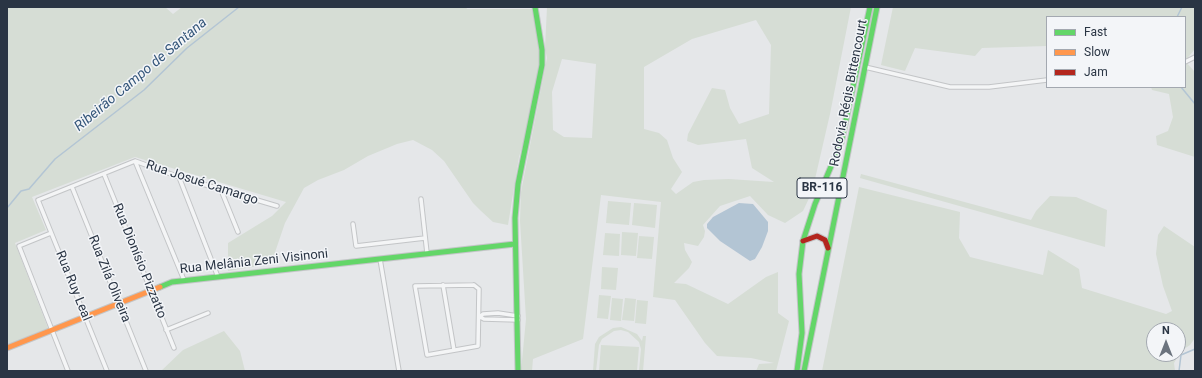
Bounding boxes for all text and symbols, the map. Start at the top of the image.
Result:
water label: Ribeirão Campo de Santana [71,15,211,135]
legend [1046,16,1186,88]
street label: Rodovia Régis Bittencourt [827,18,871,168]
text: Fast [1084,25,1107,39]
text: Slow [1084,45,1110,59]
text: Jam [1084,65,1108,79]
street label: Rua Josué Camargo [144,157,260,209]
road number: BR-116 [797,178,847,198]
street label: Rua Dionísio Pizzatto [109,201,169,321]
street label: Rua Zilá Oliveira [84,233,134,325]
street label: Rua Melânia Zeni Visinoni [179,246,329,278]
street label: Rua Ruy Leal [52,249,94,323]
north arrow [1146,322,1186,362]
text: N [1162,324,1170,337]

